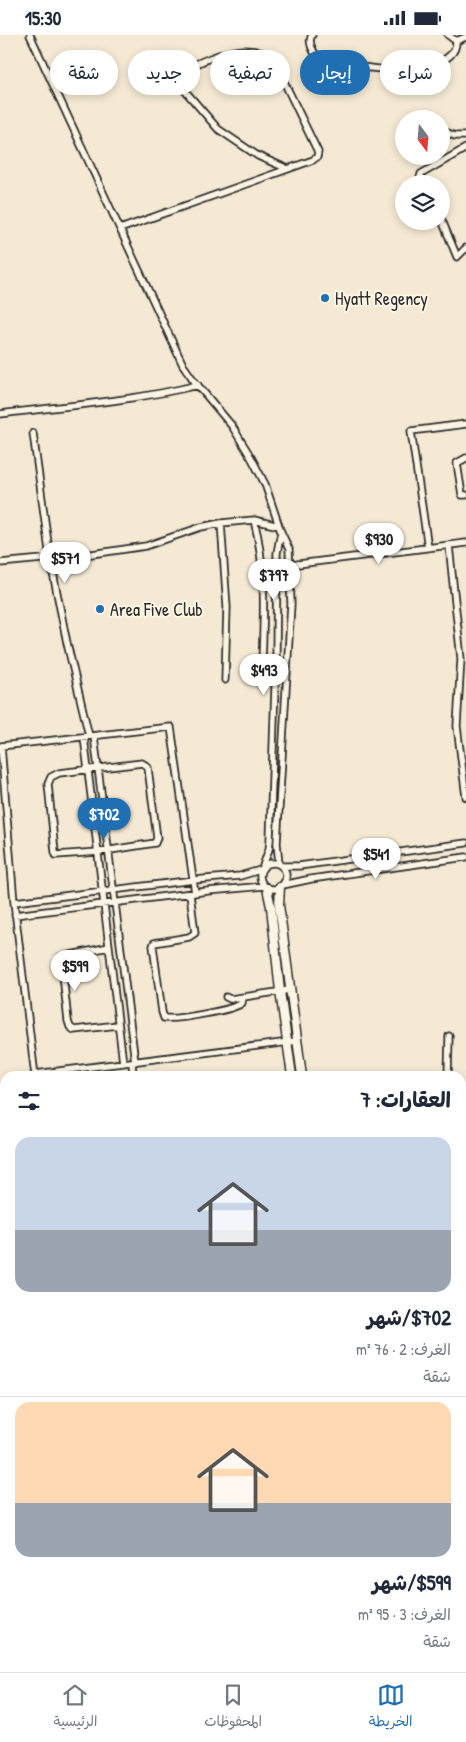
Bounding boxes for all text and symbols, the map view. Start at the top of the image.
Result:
text: 15:30 [25,5,61,31]
chip: شقة [50,50,118,95]
chip: جديد [128,50,200,95]
chip: تصفية [210,50,290,95]
chip: إيجار [300,50,370,95]
chip: شراء [380,50,451,95]
north arrow [395,110,450,165]
map controls [395,110,450,230]
button: layers [395,175,450,230]
place label: Hyatt Regency [335,286,428,311]
marker: Hyatt Regency [319,292,331,304]
pin: $930 [349,523,409,565]
text: $930 [365,528,393,550]
pin: $571 [35,541,95,584]
text: $571 [51,547,79,569]
pin: $797 [244,559,304,601]
text: $797 [259,564,289,586]
place label: Area Five Club [110,597,203,622]
marker: Area Five Club [94,603,106,615]
pin: $493 [234,653,294,696]
text: $493 [250,659,278,681]
pin: $702 [74,797,134,840]
text: $702 [89,803,119,825]
pin: $541 [346,837,406,880]
text: $541 [363,843,389,865]
pin: $599 [45,949,105,992]
text: $599 [62,955,88,977]
text: العقارات: 7 [361,1085,451,1114]
icon: filters [15,1087,43,1115]
icon: home [188,1169,278,1259]
text: $702/شهر [367,1303,451,1332]
text: الغرف: 2 · 76 m² [356,1338,451,1360]
text: شقة [423,1365,451,1387]
icon: home [188,1435,278,1525]
text: $599/شهر [372,1568,451,1597]
text: الغرف: 3 · 95 m² [358,1603,451,1625]
text: شقة [423,1630,451,1652]
tab: الرئيسية [53,1681,97,1734]
tab: المحفوظات [204,1681,262,1734]
tab: الخريطة [369,1681,413,1734]

